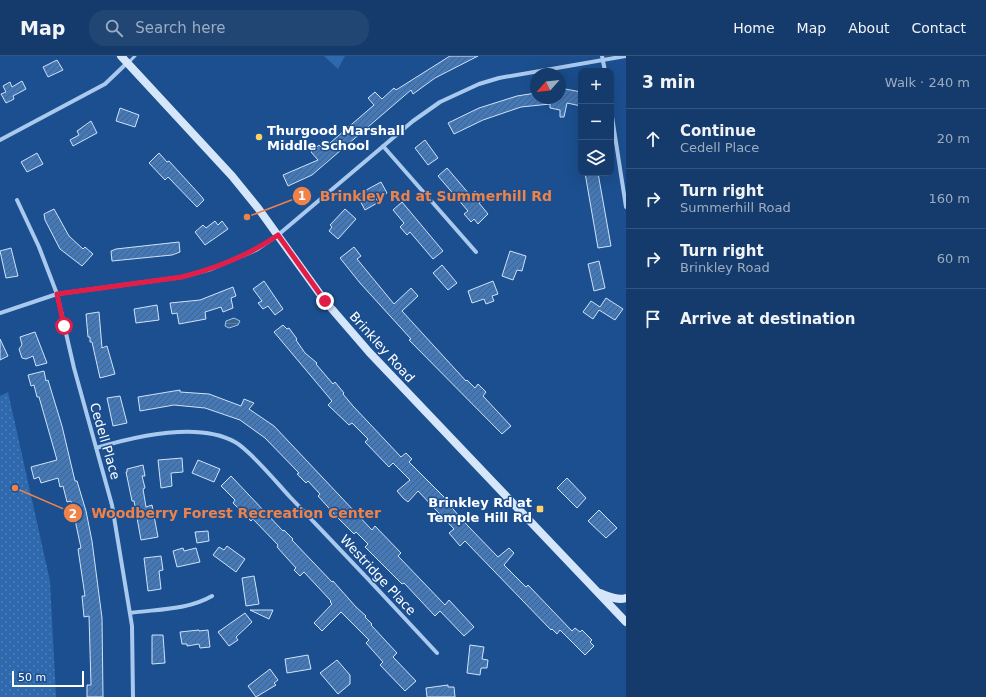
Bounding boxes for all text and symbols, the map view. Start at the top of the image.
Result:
search box [89,10,369,46]
text: Map [20,17,65,39]
icon: search [103,17,125,39]
text: Search here [135,19,225,37]
text: Home [733,20,775,36]
text: Map [797,20,826,36]
text: About [848,20,890,36]
text: Contact [912,20,966,36]
north arrow [530,68,566,104]
map controls [578,68,614,176]
button: + [578,68,614,104]
text: 3 min [642,72,695,92]
text: Walk · 240 m [885,75,970,90]
button: − [578,104,614,140]
text: Continue [680,122,756,140]
place label: Thurgood Marshall Middle School [267,123,405,153]
icon: ahead [642,128,664,150]
text: 20 m [937,131,970,146]
marker: Thurgood Marshall Middle School [254,132,264,142]
button: layers [578,140,614,176]
text: Cedell Place [680,140,759,155]
text: Turn right [680,182,764,200]
callout: Brinkley Rd at Summerhill Rd [292,183,560,209]
text: Brinkley Rd at Summerhill Rd [320,188,552,204]
icon: right [642,188,664,210]
text: 1 [298,189,306,203]
text: 160 m [928,191,970,206]
text: Summerhill Road [680,200,791,215]
text: Turn right [680,242,764,260]
icon: right [642,248,664,270]
text: 60 m [937,251,970,266]
text: Brinkley Road [680,260,770,275]
route end [316,292,334,310]
icon: arrive [642,308,664,330]
street label: Brinkley Road [346,309,418,385]
text: Arrive at destination [680,310,855,328]
route start [55,317,73,335]
street label: Cedell Place [87,401,123,481]
place label: Brinkley Rd at Temple Hill Rd [427,495,532,525]
callout: Woodberry Forest Recreation Center [63,500,388,526]
marker: Brinkley Rd at Temple Hill Rd [535,504,545,514]
text: Woodberry Forest Recreation Center [91,505,381,521]
text: 2 [69,507,77,521]
street label: Westridge Place [337,532,419,618]
scale bar [12,669,84,688]
text: 50 m [18,671,46,684]

